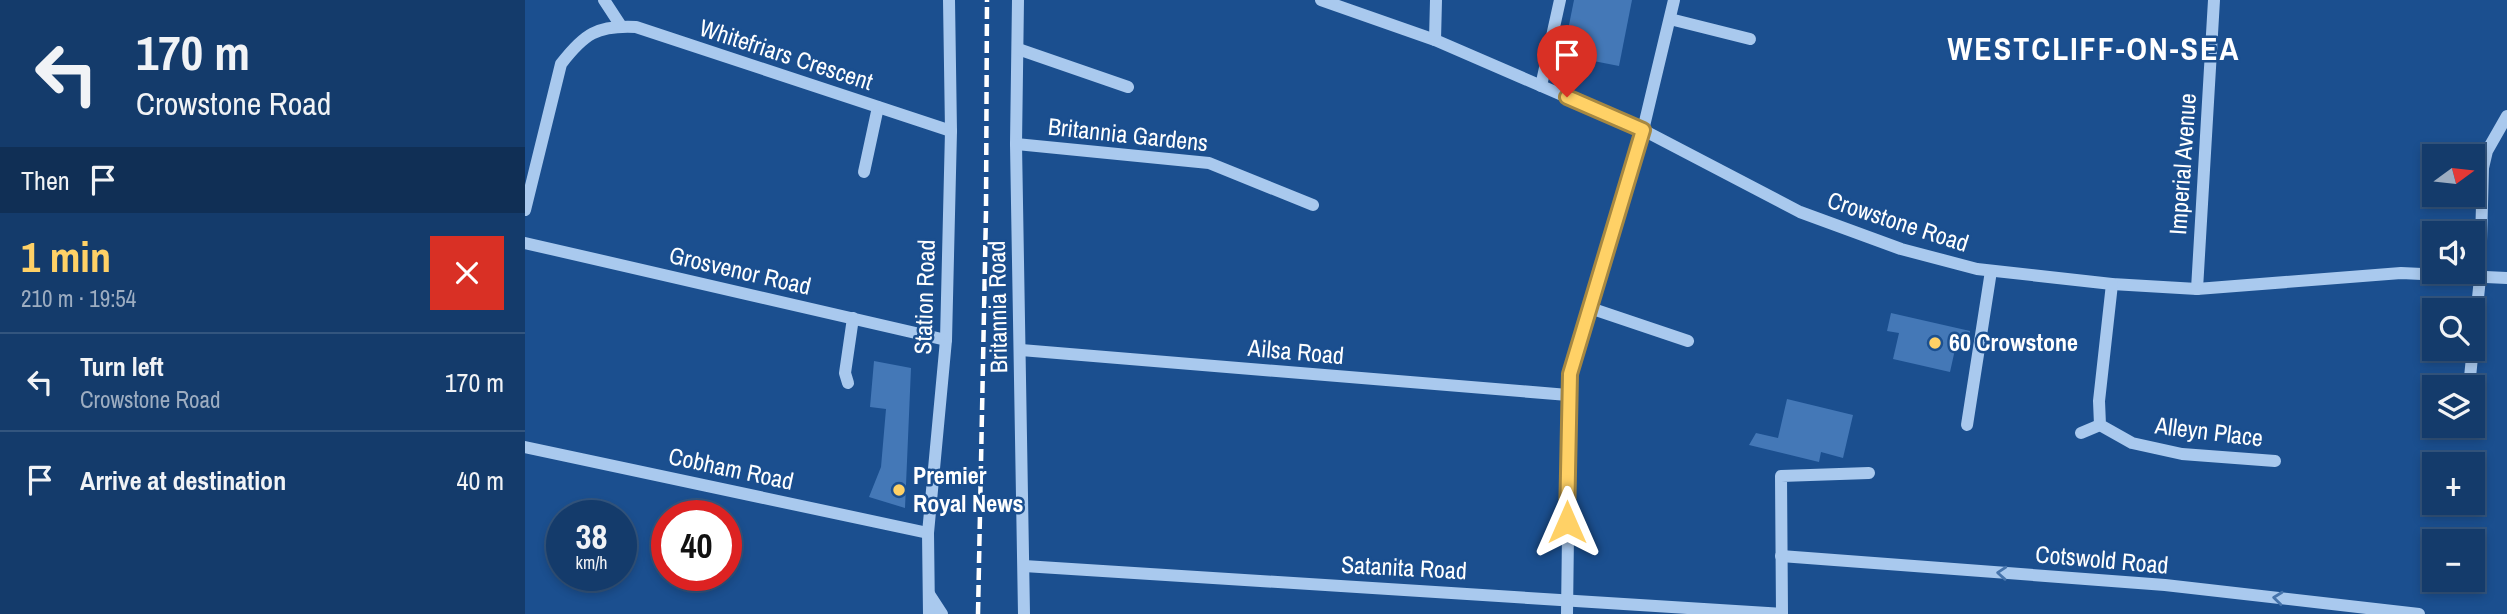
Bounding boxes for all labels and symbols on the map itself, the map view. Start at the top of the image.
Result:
street label: Whitefriars Crescent [696,11,878,97]
pin [1537,25,1597,97]
district label: WESTCLIFF-ON-SEA [1948,27,2240,70]
street label: Imperial Avenue [2161,92,2203,236]
street label: Britannia Gardens [1046,110,1210,158]
north arrow [2422,144,2485,206]
street label: Crowstone Road [1824,183,1973,259]
street label: Grosvenor Road [666,238,814,302]
street label: Station Road [906,239,942,355]
street label: Britannia Road [980,241,1014,373]
place label: 60 Crowstone [1949,326,2078,358]
street label: Ailsa Road [1246,331,1345,371]
marker: 60 Crowstone [1927,335,1943,351]
street label: Alleyn Place [2152,408,2265,453]
street label: Cobham Road [666,439,797,497]
place label: Premier Royal News [913,459,1024,519]
marker: Premier Royal News [891,482,907,498]
position arrow [1530,485,1604,559]
speed limit sign: 40 [651,500,742,591]
street label: Cotswold Road [2034,537,2170,581]
street label: Satanita Road [1340,548,1468,586]
one-way arrow [1997,566,2008,581]
one-way arrow [2272,591,2283,606]

